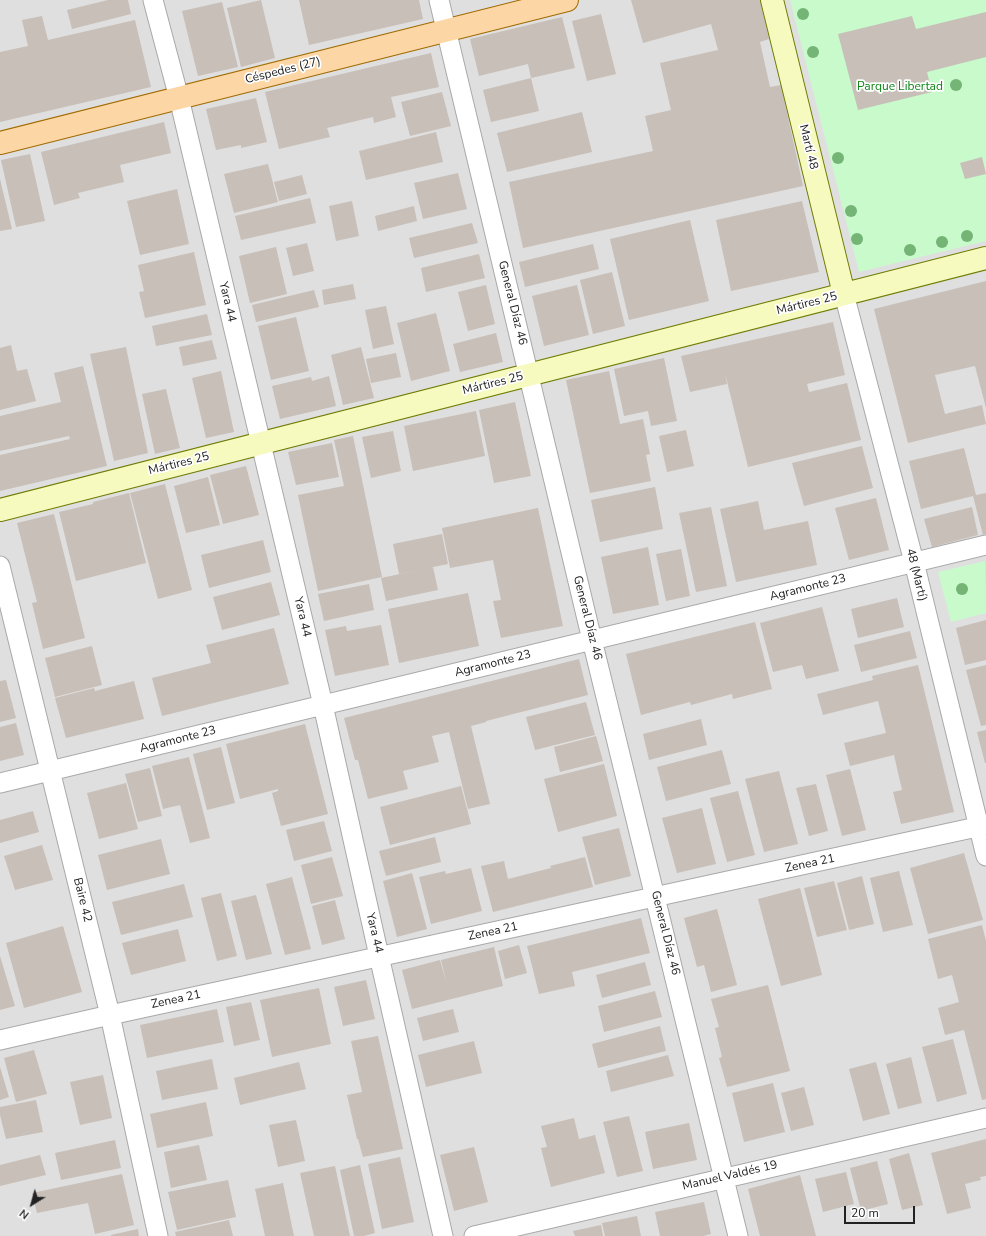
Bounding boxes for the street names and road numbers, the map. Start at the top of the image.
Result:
street label: Céspedes (27) [244,55,322,87]
street label: Martí 48 [795,123,821,171]
street label: General Díaz 46 [495,259,529,347]
street label: Yara 44 [215,281,239,323]
street label: Mártires 25 [775,290,839,318]
street label: Mártires 25 [461,370,525,398]
street label: Mártires 25 [147,450,211,478]
street label: 48 (Martí) [902,547,930,603]
street label: Agramonte 23 [768,572,848,604]
street label: General Díaz 46 [570,574,604,662]
street label: Yara 44 [290,596,314,638]
street label: Agramonte 23 [453,648,533,680]
street label: Agramonte 23 [138,724,218,756]
street label: Zenea 21 [784,852,836,876]
street label: Baire 42 [70,876,94,924]
street label: General Díaz 46 [648,889,682,977]
street label: Yara 44 [362,912,386,954]
street label: Zenea 21 [467,920,519,944]
street label: Zenea 21 [150,988,202,1012]
street label: Manuel Valdés 19 [681,1158,779,1194]

